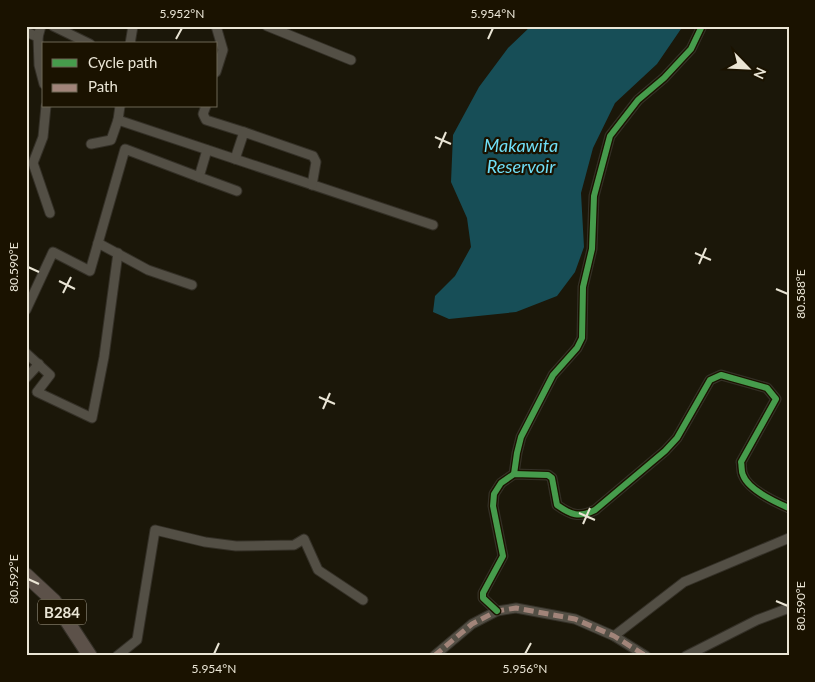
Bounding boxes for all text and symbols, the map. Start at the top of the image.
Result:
text: 5.952°N [160,6,204,21]
text: 5.954°N [471,6,515,21]
legend [42,42,218,108]
north arrow [722,42,772,92]
text: Cycle path [88,53,157,71]
text: N [750,65,770,82]
text: Path [88,77,118,95]
water label: Makawita Reservoir [484,134,558,177]
text: 80.590°E [6,242,21,292]
text: 80.588°E [793,269,808,319]
text: 80.592°E [6,554,21,604]
text: 80.590°E [793,581,808,631]
road number: B284 [38,600,86,624]
text: 5.954°N [192,661,236,676]
text: 5.956°N [503,661,547,676]

